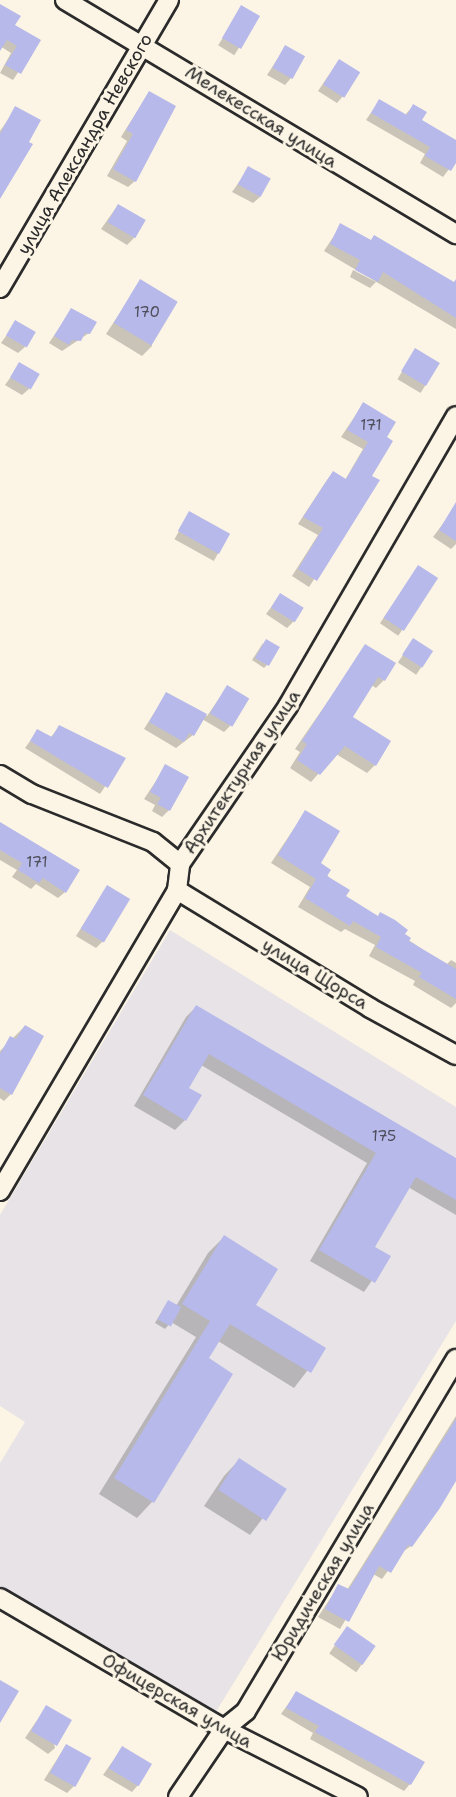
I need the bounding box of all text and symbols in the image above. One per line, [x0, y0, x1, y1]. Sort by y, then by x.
street label: улица Александра Невского [13, 30, 157, 258]
street label: Мелекесская улица [181, 61, 341, 173]
house number: 170 [134, 304, 160, 322]
house number: 171 [360, 417, 382, 435]
street label: Архитектурная улица [179, 686, 305, 858]
house number: 171 [26, 854, 48, 872]
street label: улица Щорса [258, 934, 372, 1014]
house number: 175 [372, 1128, 396, 1146]
street label: Юридическая улица [267, 1499, 379, 1665]
street label: Офицерская улица [98, 1649, 256, 1753]

